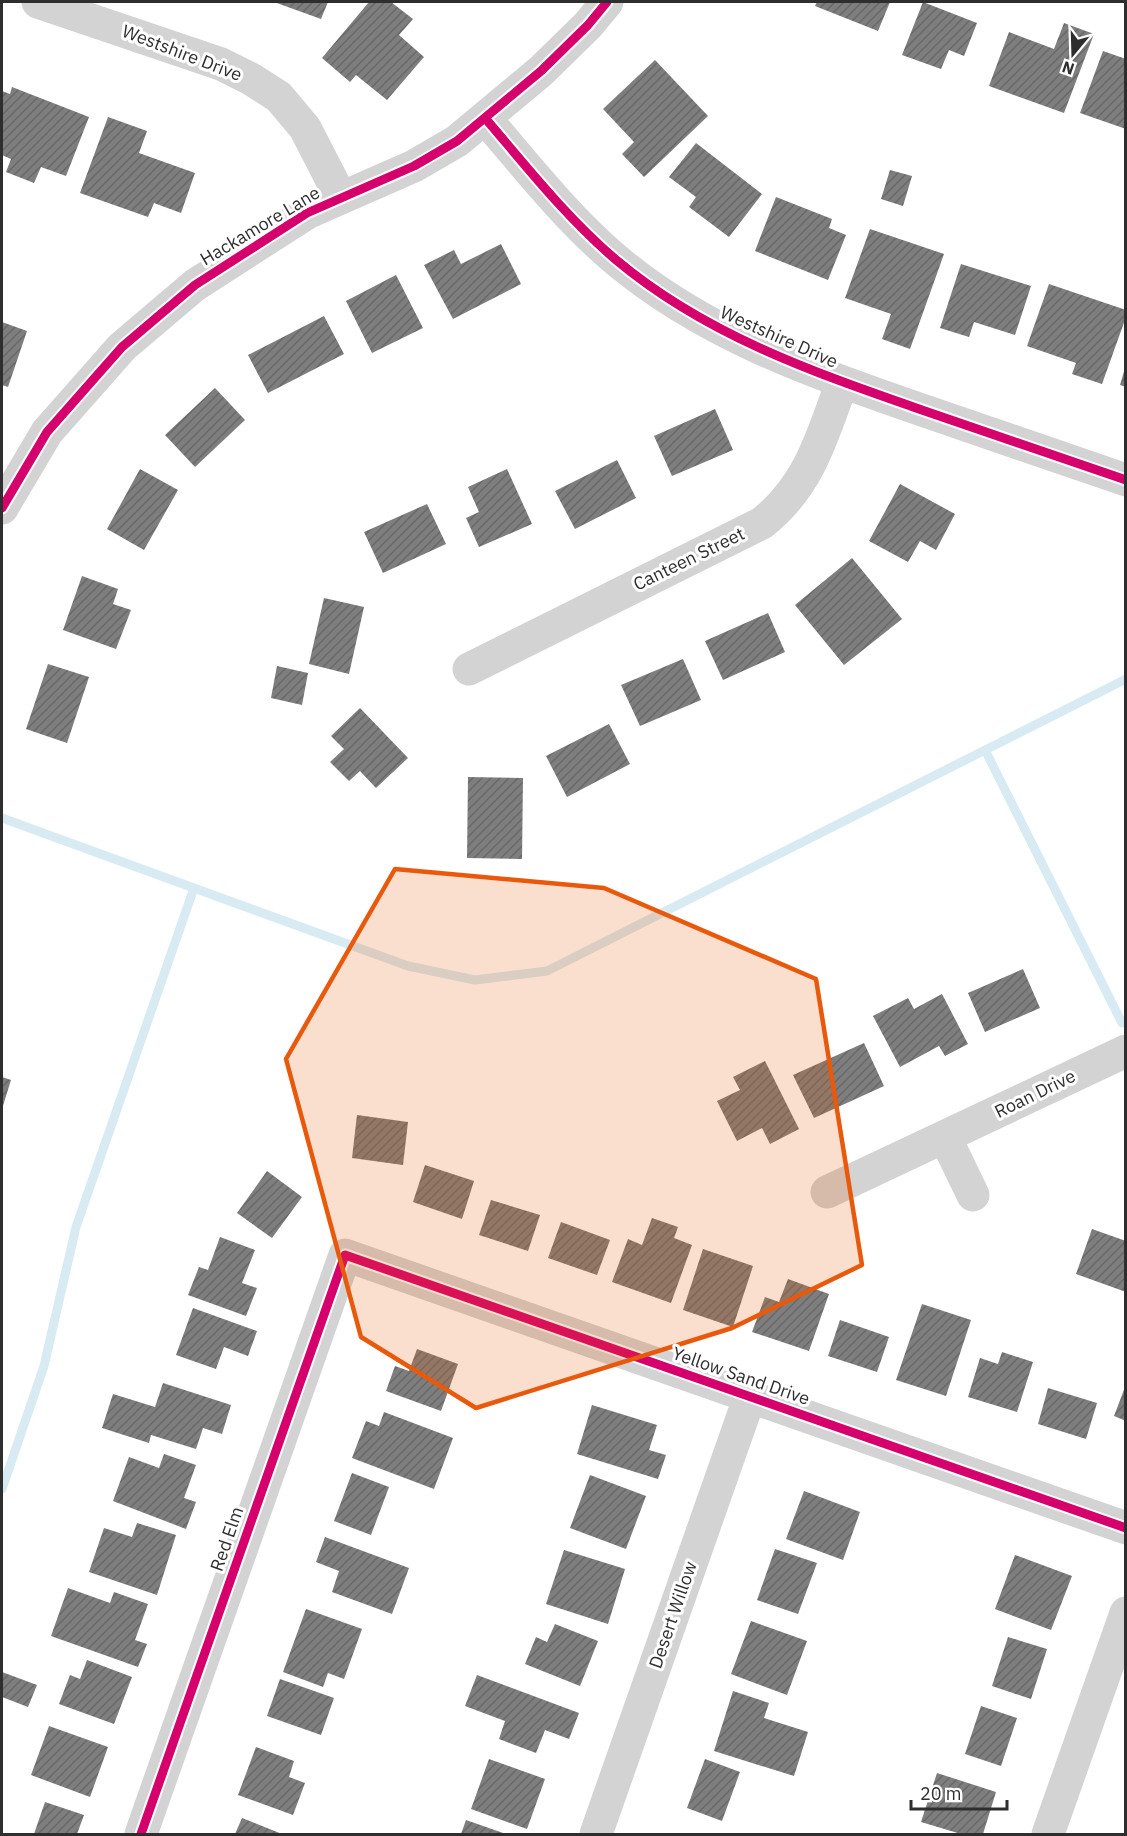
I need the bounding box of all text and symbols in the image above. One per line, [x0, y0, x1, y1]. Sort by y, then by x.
street label: Westshire Drive [119, 19, 245, 86]
north arrow [1043, 24, 1103, 84]
text: N [1059, 57, 1077, 80]
street label: Hackamore Lane [196, 181, 324, 270]
street label: Westshire Drive [717, 300, 842, 373]
street label: Canteen Street [629, 522, 748, 595]
street label: Roan Drive [991, 1064, 1079, 1123]
street label: Yellow Sand Drive [669, 1341, 813, 1410]
street label: Red Elm [205, 1503, 248, 1574]
street label: Desert Willow [643, 1558, 702, 1671]
scale bar [911, 1773, 1007, 1811]
text: 20 m [920, 1782, 962, 1805]

